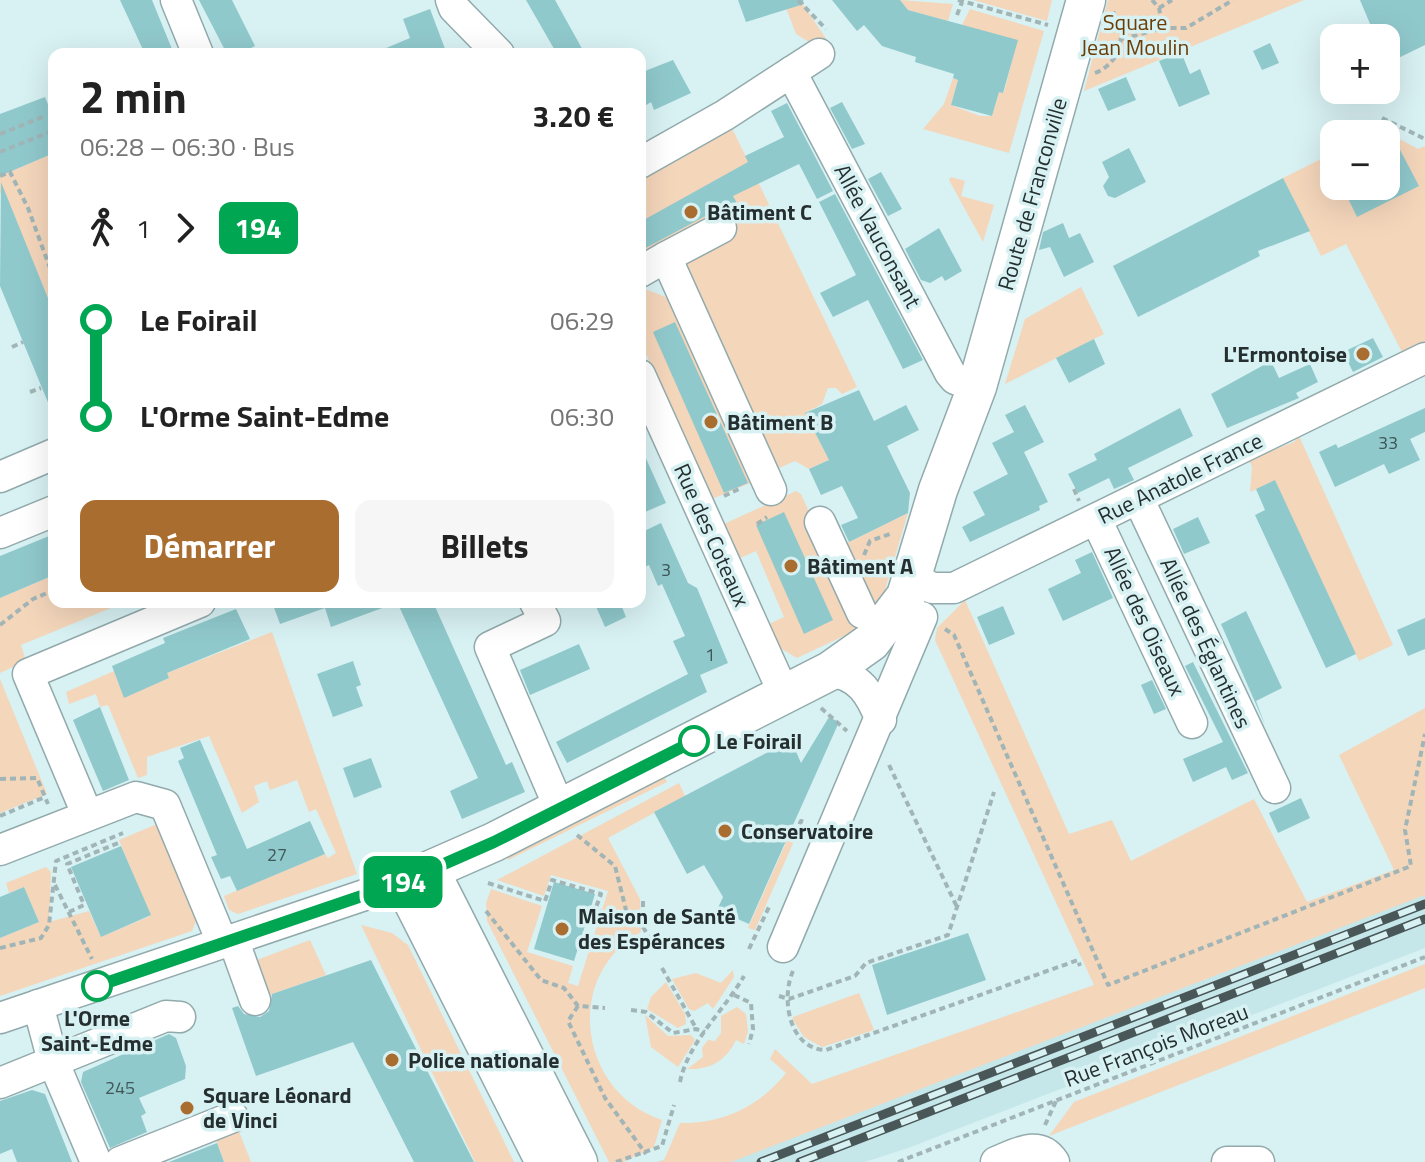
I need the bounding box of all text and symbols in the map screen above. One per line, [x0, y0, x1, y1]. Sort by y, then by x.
park label: Square Jean Moulin [1081, 5, 1189, 64]
map controls [1320, 24, 1400, 200]
button: + [1320, 24, 1400, 104]
text: 2 min [80, 63, 187, 130]
text: 3.20 € [533, 93, 614, 139]
street label: Route de Franconville [988, 94, 1076, 294]
button: − [1320, 120, 1400, 200]
text: 06:28 – 06:30 · Bus [80, 127, 295, 166]
street label: Allée Vauconsant [826, 158, 930, 314]
place label: Bâtiment C [707, 195, 812, 229]
marker: Bâtiment C [682, 203, 700, 221]
icon: walk [80, 206, 124, 250]
icon: forward [163, 206, 207, 250]
text: 194 [235, 206, 282, 249]
text: 1 [136, 209, 151, 248]
text: Le Foirail [140, 297, 258, 343]
text: 06:29 [550, 301, 614, 340]
place label: L'Ermontoise [1223, 337, 1347, 371]
marker: L'Ermontoise [1354, 345, 1372, 363]
text: L'Orme Saint-Edme [140, 393, 389, 439]
text: 06:30 [550, 397, 614, 436]
place label: Bâtiment B [727, 405, 833, 439]
marker: Bâtiment B [702, 413, 720, 431]
street label: Rue Anatole France [1092, 423, 1268, 533]
house number: 33 [1378, 429, 1398, 456]
street label: Rue des Coteaux [665, 458, 759, 612]
button: Démarrer [80, 500, 339, 592]
button: Billets [355, 500, 614, 592]
street label: Allée des Oiseaux [1095, 541, 1195, 701]
place label: Bâtiment A [807, 549, 913, 583]
street label: Allée des Églantines [1152, 552, 1260, 734]
house number: 3 [661, 556, 671, 583]
marker: Bâtiment A [782, 557, 800, 575]
house number: 1 [705, 641, 715, 668]
place label: Le Foirail [716, 724, 802, 758]
marker: Le Foirail [679, 726, 709, 756]
place label: Conservatoire [741, 814, 873, 848]
marker: Conservatoire [716, 822, 734, 840]
house number: 27 [267, 841, 287, 868]
line badge: 194 [357, 856, 449, 908]
text: 194 [379, 860, 427, 903]
place label: Maison de Santé des Espérances [578, 899, 736, 958]
marker: Maison de Santé des Espérances [553, 920, 571, 938]
marker: L'Orme Saint-Edme [82, 971, 112, 1001]
street label: Rue François Moreau [1059, 994, 1253, 1096]
place label: L'Orme Saint-Edme [41, 1001, 153, 1060]
place label: Police nationale [408, 1043, 559, 1077]
marker: Police nationale [383, 1051, 401, 1069]
house number: 245 [105, 1074, 135, 1101]
place label: Square Léonard de Vinci [203, 1078, 352, 1137]
marker: Square Léonard de Vinci [178, 1099, 196, 1117]

